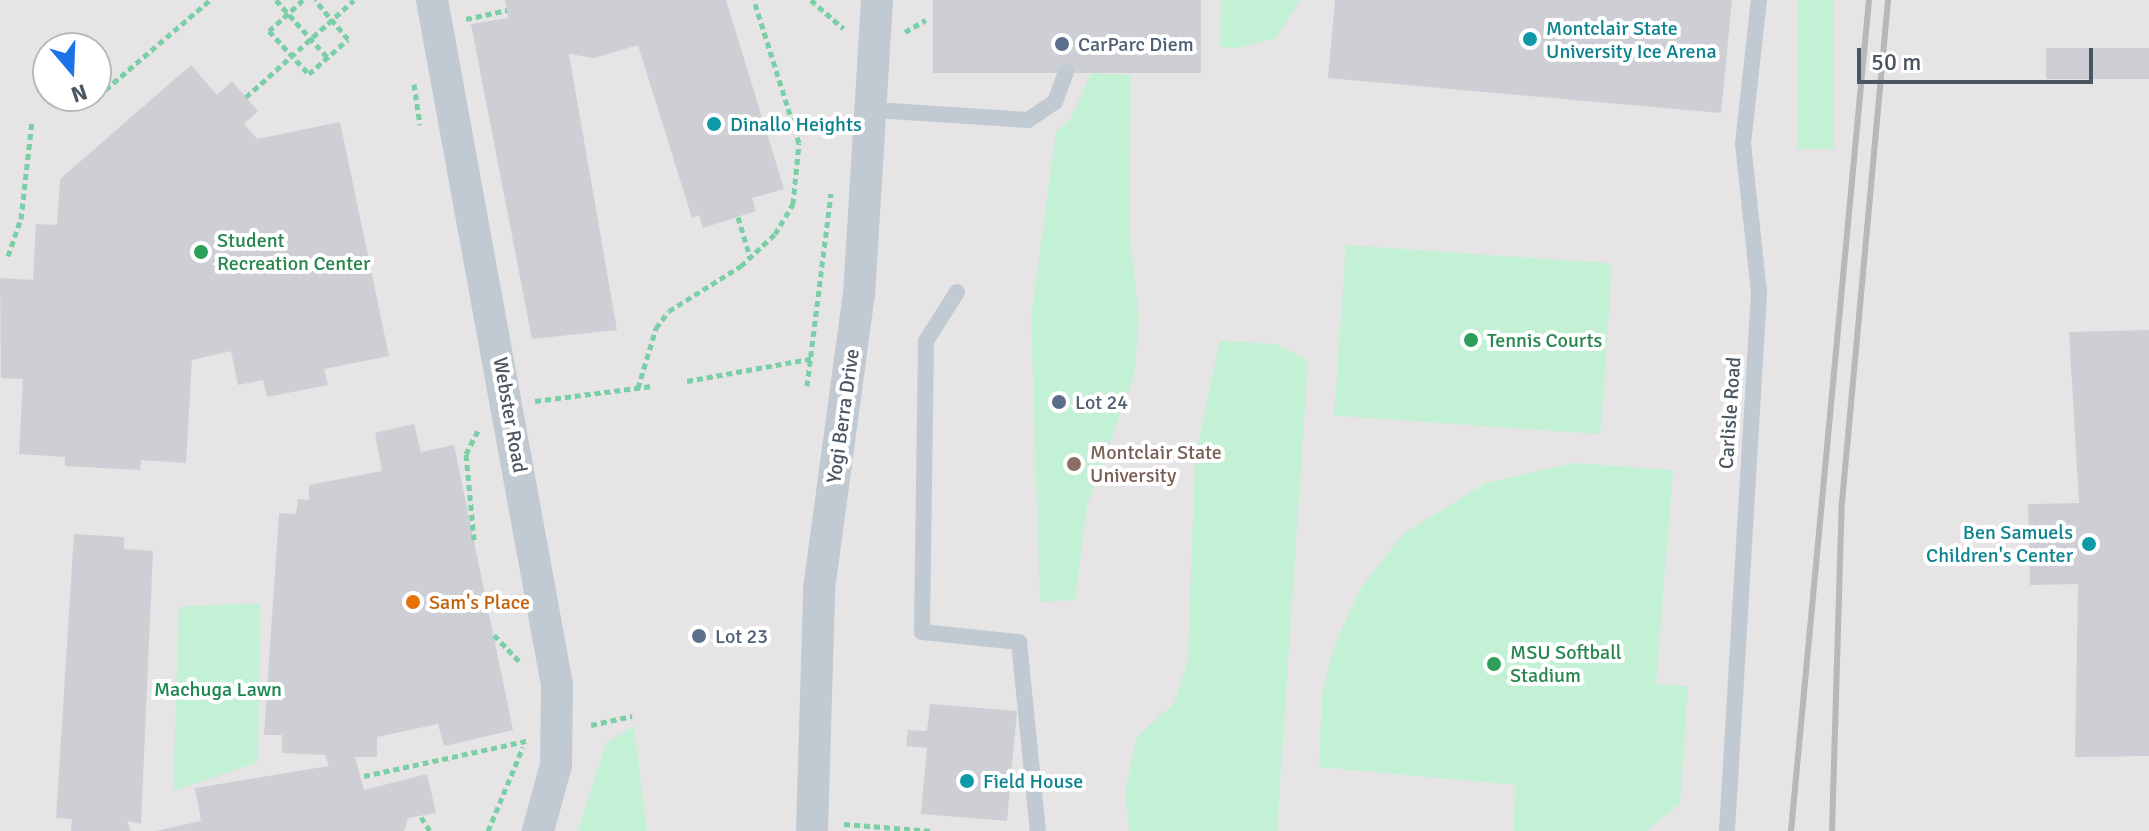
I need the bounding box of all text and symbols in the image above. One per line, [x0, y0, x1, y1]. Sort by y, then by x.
place label: Montclair State University Ice Arena [1546, 16, 1717, 63]
marker: Montclair State University Ice Arena [1521, 30, 1539, 48]
north arrow [32, 32, 112, 112]
place label: CarParc Diem [1078, 32, 1194, 56]
scale bar [1861, 32, 2097, 82]
marker: CarParc Diem [1053, 35, 1071, 53]
text: 50 m [1871, 47, 1921, 77]
text: N [68, 78, 91, 109]
place label: Dinallo Heights [730, 112, 862, 136]
marker: Dinallo Heights [705, 115, 723, 133]
place label: Student Recreation Center [217, 228, 370, 275]
marker: Student Recreation Center [192, 243, 210, 261]
place label: Tennis Courts [1487, 328, 1602, 352]
marker: Tennis Courts [1462, 331, 1480, 349]
street label: Yogi Berra Drive [822, 347, 864, 485]
street label: Webster Road [488, 355, 532, 475]
street label: Carlisle Road [1714, 356, 1746, 470]
place label: Lot 24 [1075, 390, 1128, 414]
marker: Lot 24 [1050, 393, 1068, 411]
place label: Montclair State University [1090, 440, 1222, 487]
marker: Montclair State University [1065, 455, 1083, 473]
place label: Ben Samuels Children's Center [1926, 520, 2073, 567]
marker: Ben Samuels Children's Center [2080, 535, 2098, 553]
place label: Sam's Place [429, 590, 530, 614]
marker: Sam's Place [404, 593, 422, 611]
place label: Lot 23 [715, 624, 768, 648]
marker: Lot 23 [690, 627, 708, 645]
place label: MSU Softball Stadium [1510, 640, 1622, 687]
marker: MSU Softball Stadium [1485, 655, 1503, 673]
park label: Machuga Lawn [154, 677, 282, 701]
place label: Field House [983, 769, 1083, 793]
marker: Field House [958, 772, 976, 790]

